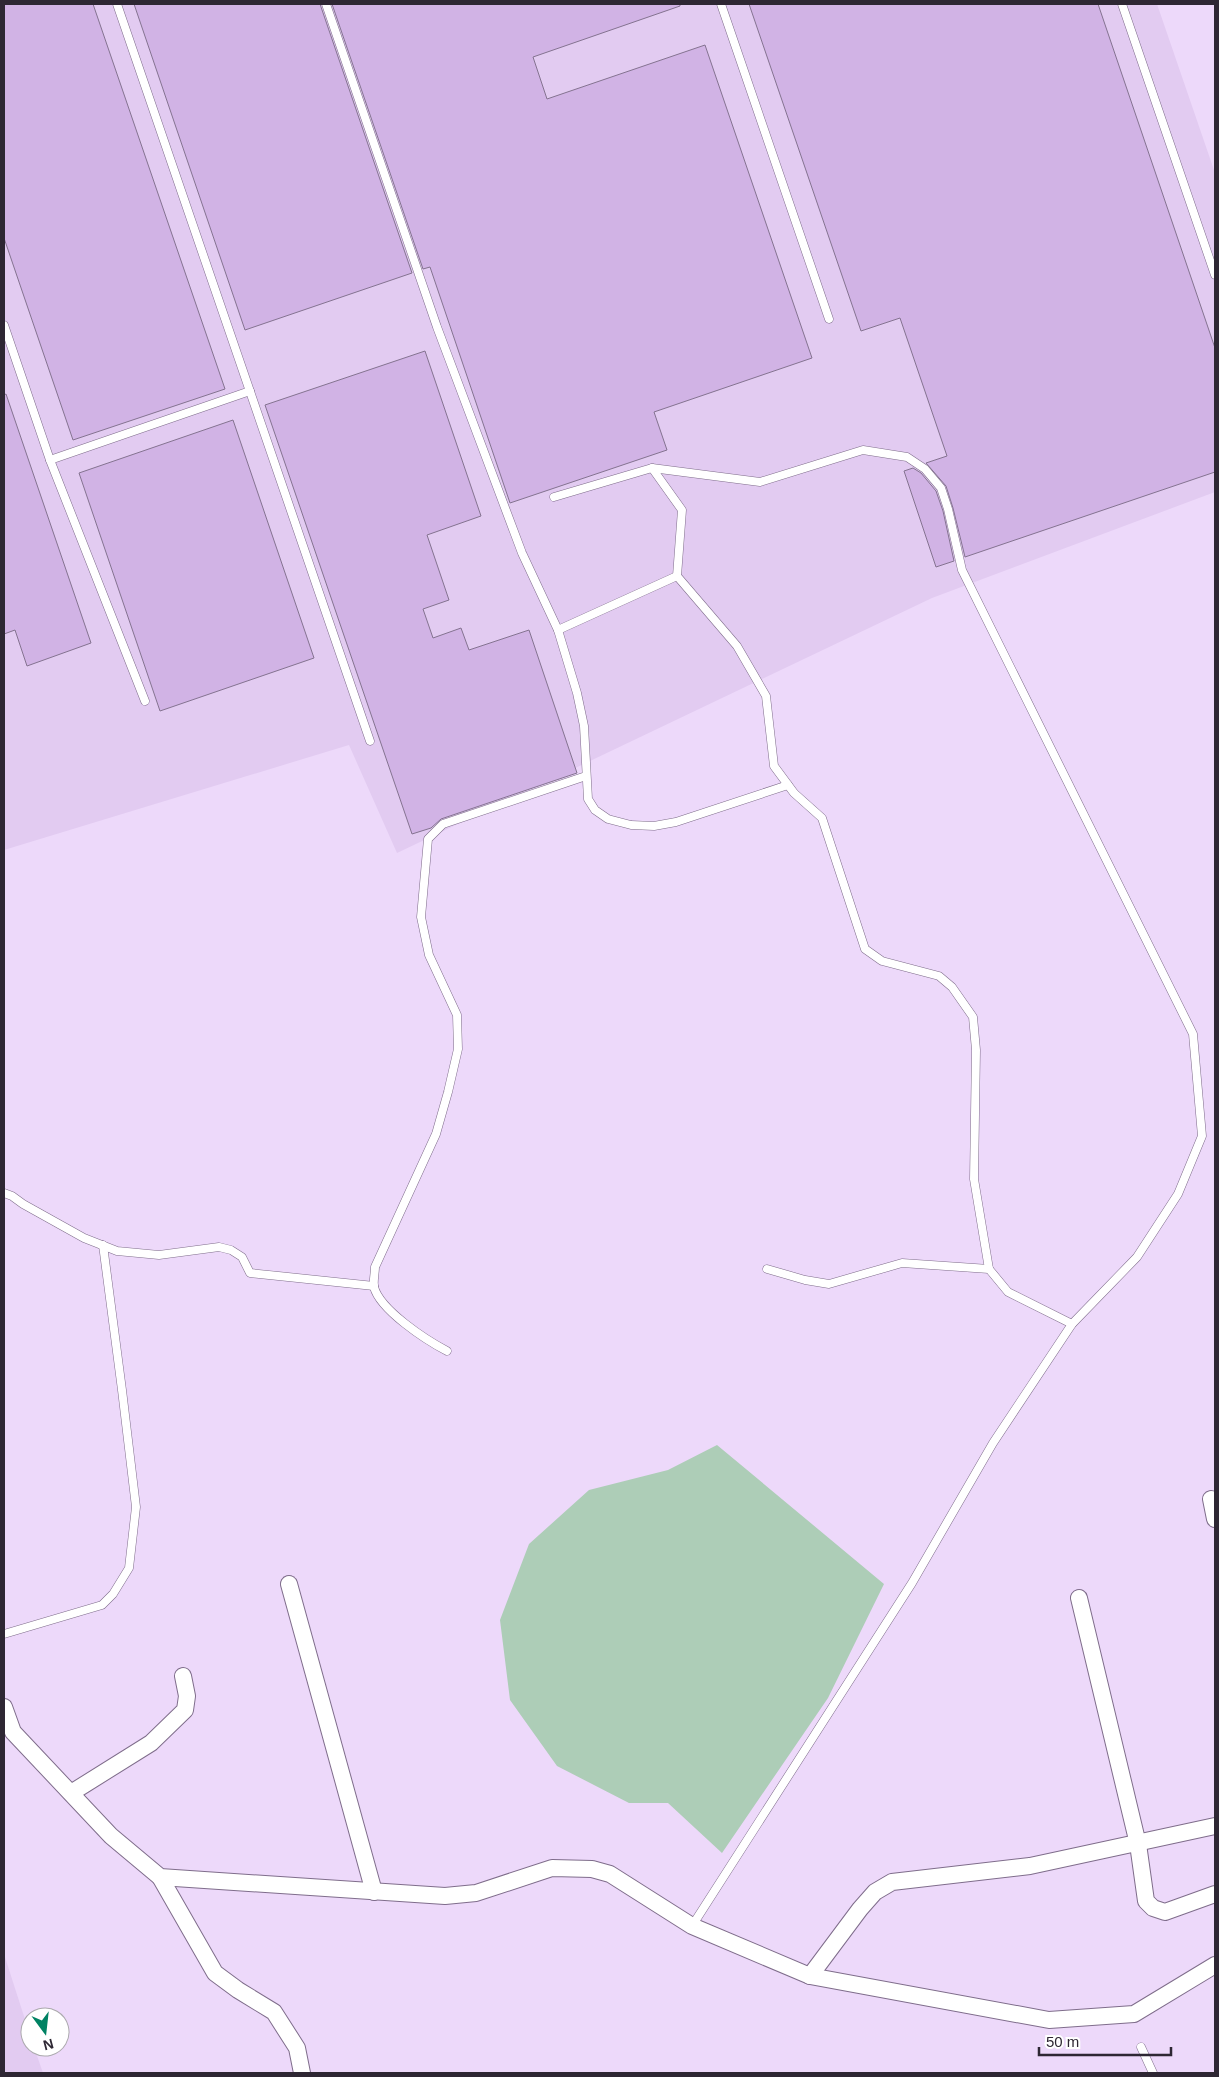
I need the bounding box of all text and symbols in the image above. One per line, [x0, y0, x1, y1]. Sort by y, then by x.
north arrow [20, 2007, 70, 2057]
scale bar [1039, 2024, 1172, 2056]
text: 50 m [1046, 2033, 1079, 2050]
text: N [41, 2036, 55, 2054]

